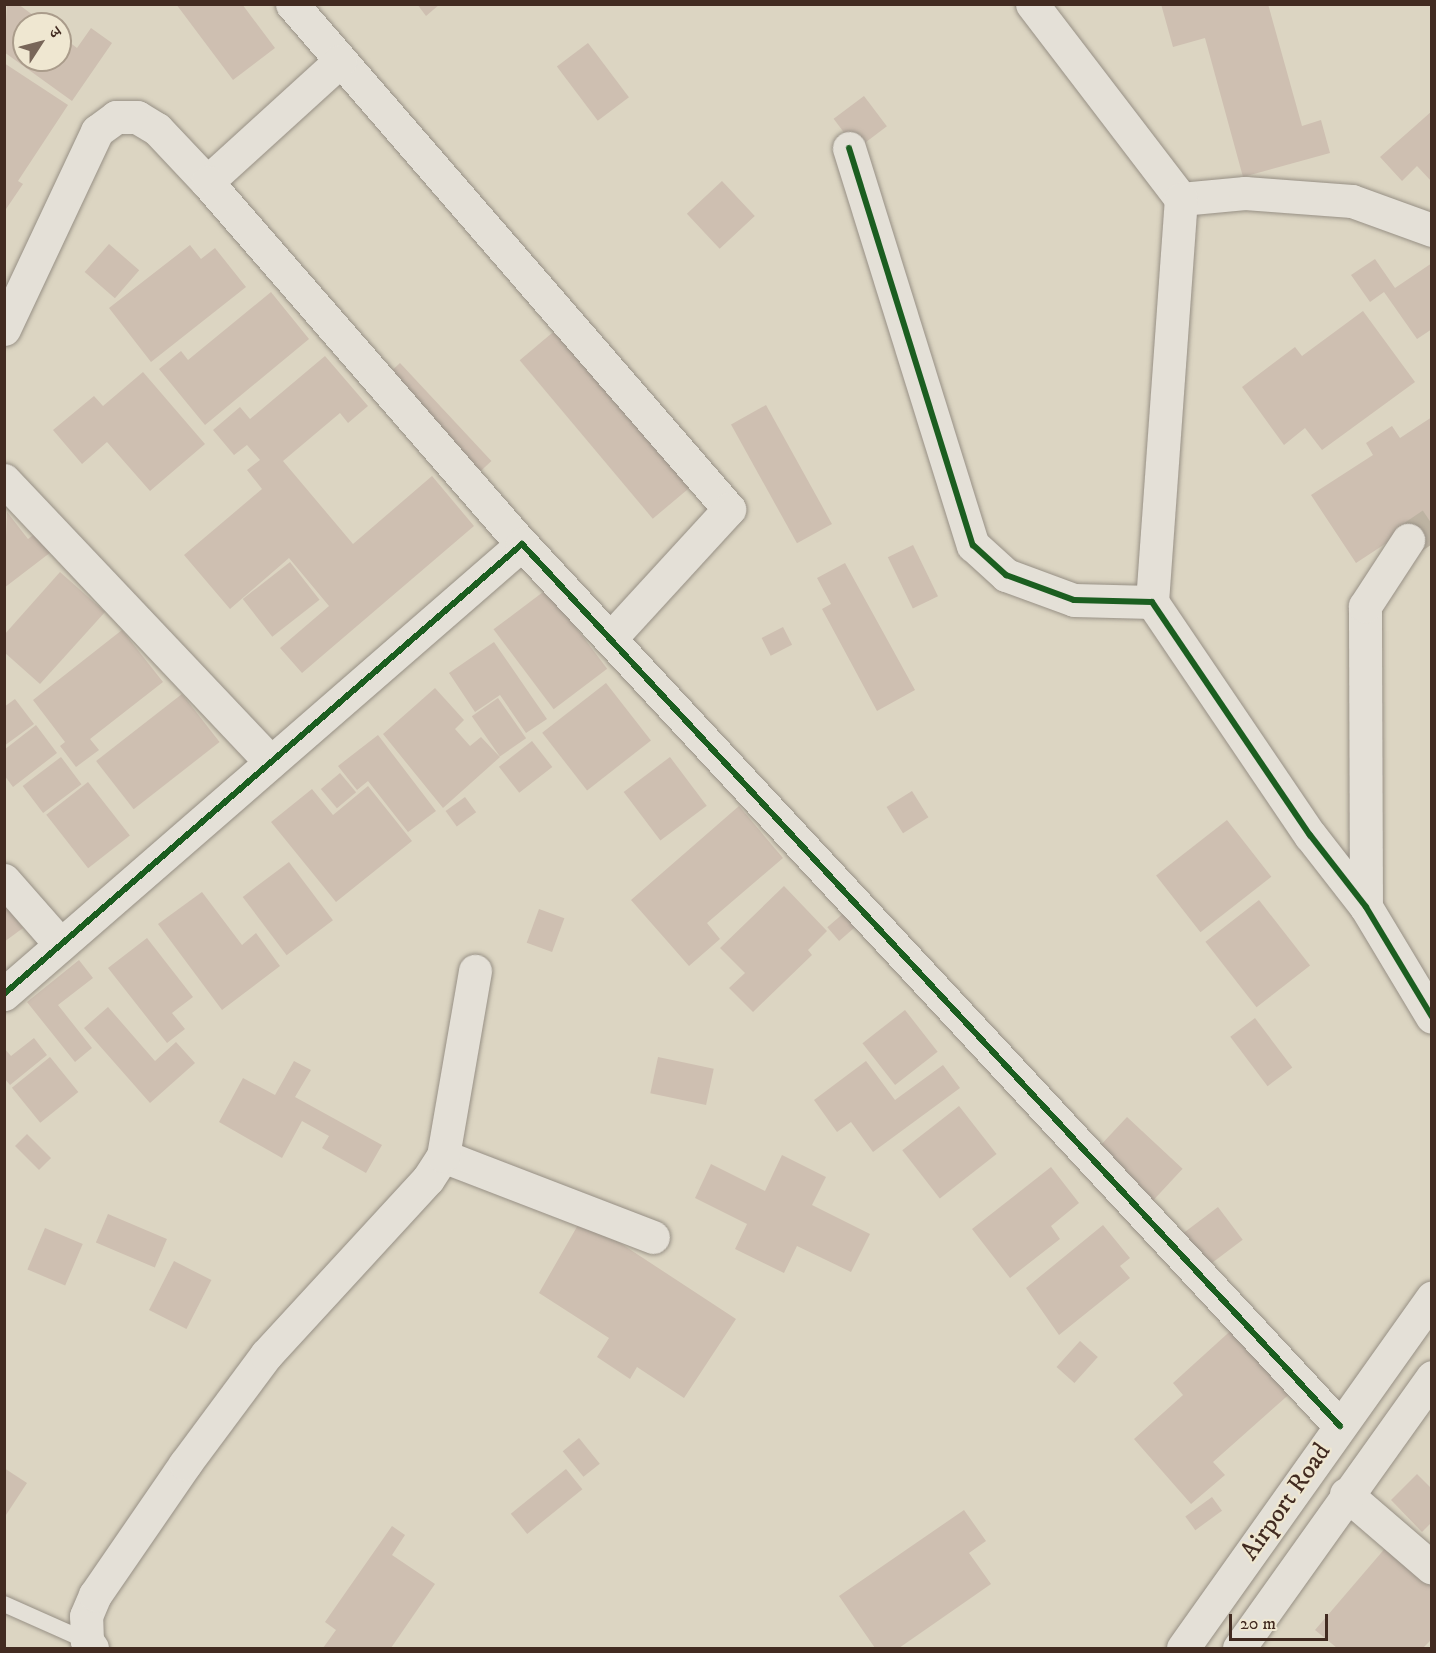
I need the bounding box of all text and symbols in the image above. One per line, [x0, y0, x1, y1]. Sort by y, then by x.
north arrow [12, 12, 72, 72]
text: उ [44, 23, 65, 42]
street label: Airport Road [1234, 1437, 1338, 1567]
scale bar [1232, 1602, 1331, 1640]
text: 20 m [1240, 1613, 1276, 1635]

